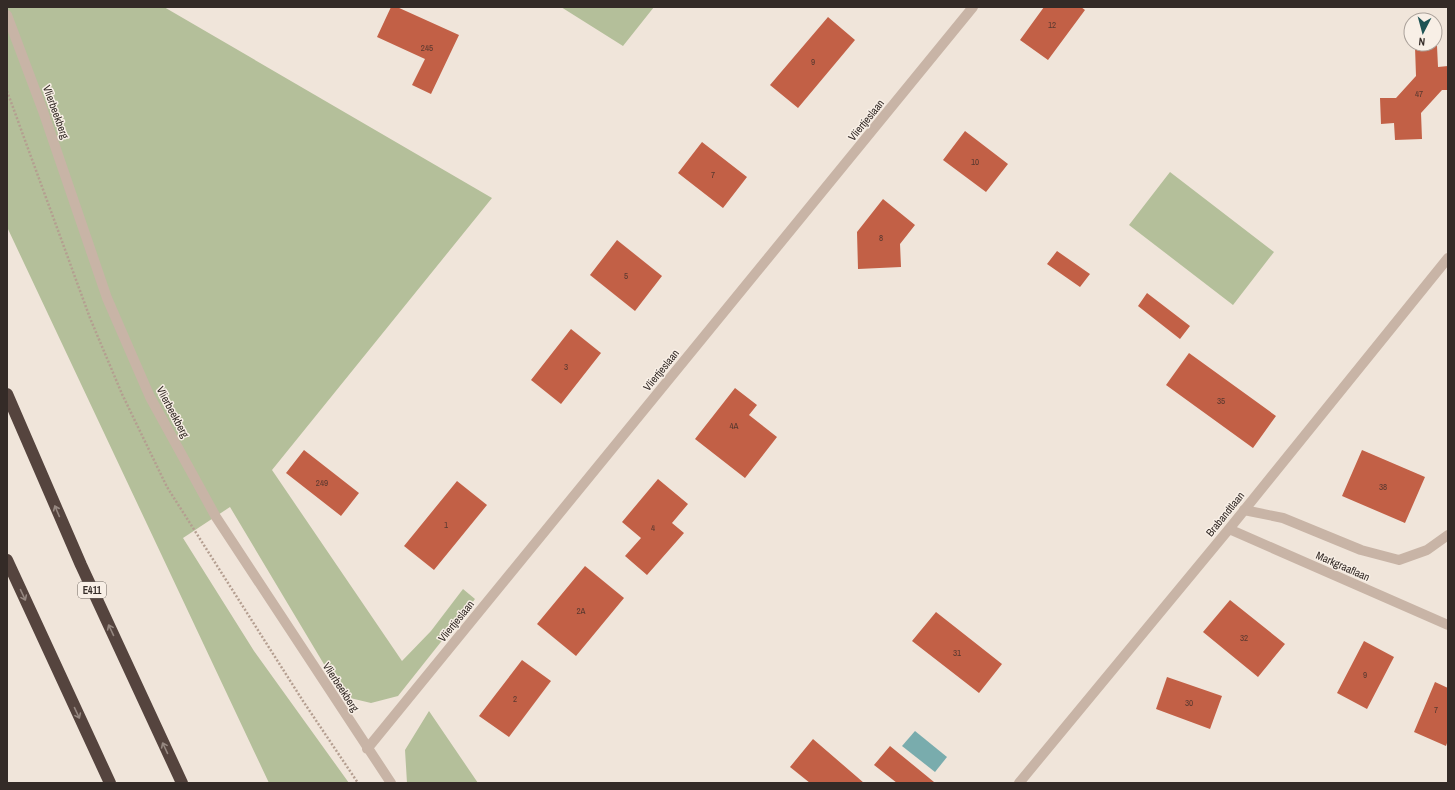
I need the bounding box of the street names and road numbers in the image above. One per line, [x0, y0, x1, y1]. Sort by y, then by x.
street label: Vlierbeekberg [40, 83, 72, 141]
street label: Vliertjeslaan [845, 96, 887, 144]
street label: Vliertjeslaan [640, 346, 682, 394]
street label: Vlierbeekberg [154, 384, 192, 440]
street label: Brabandtlaan [1203, 489, 1247, 539]
street label: Markgraaflaan [1314, 548, 1372, 584]
road number: E411 [78, 582, 106, 598]
street label: Vliertjeslaan [435, 597, 477, 645]
street label: Vlierbeekberg [320, 660, 362, 714]

